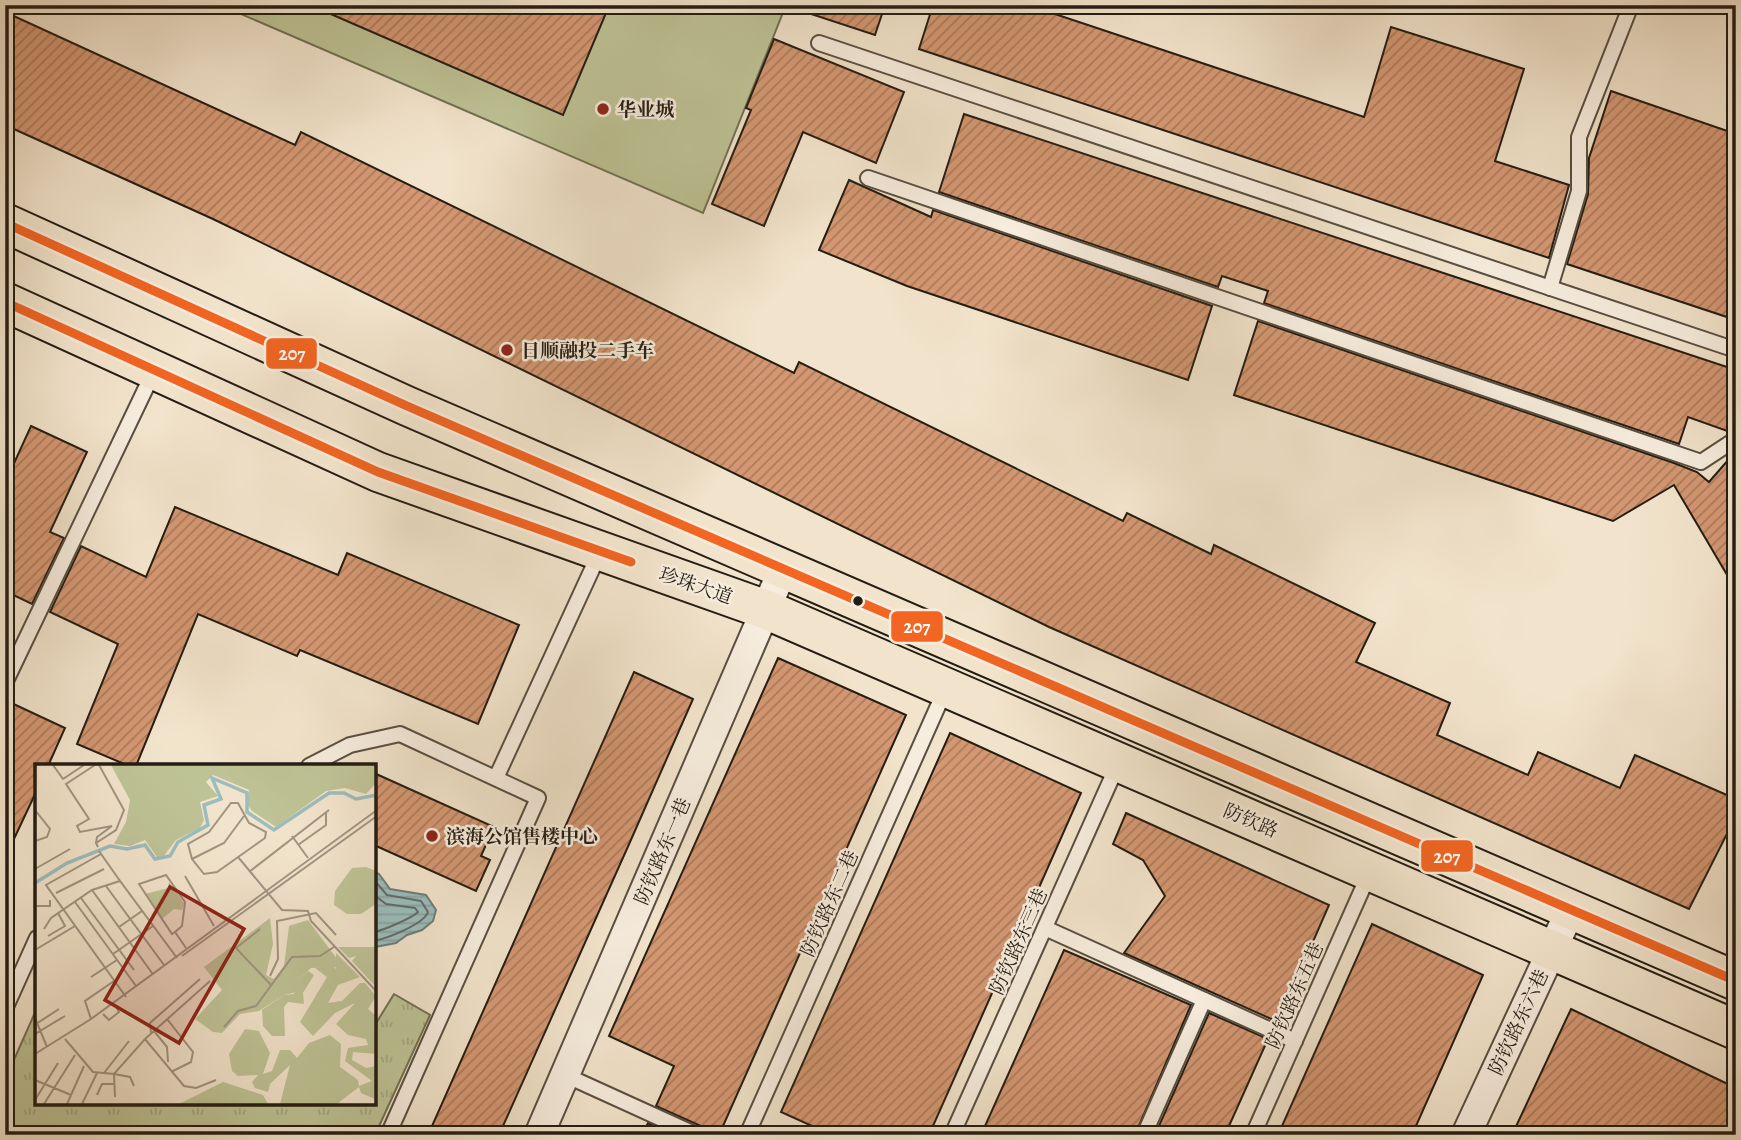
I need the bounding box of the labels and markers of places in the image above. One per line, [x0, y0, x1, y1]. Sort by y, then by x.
place label: 华业城 [617, 97, 674, 123]
marker: 华业城 [595, 101, 611, 117]
place label: 日顺融投二手车 [521, 338, 654, 364]
marker: 日顺融投二手车 [499, 342, 515, 358]
unlabelled marker [851, 594, 865, 608]
place label: 滨海公馆售楼中心 [446, 824, 598, 850]
marker: 滨海公馆售楼中心 [424, 828, 440, 844]

